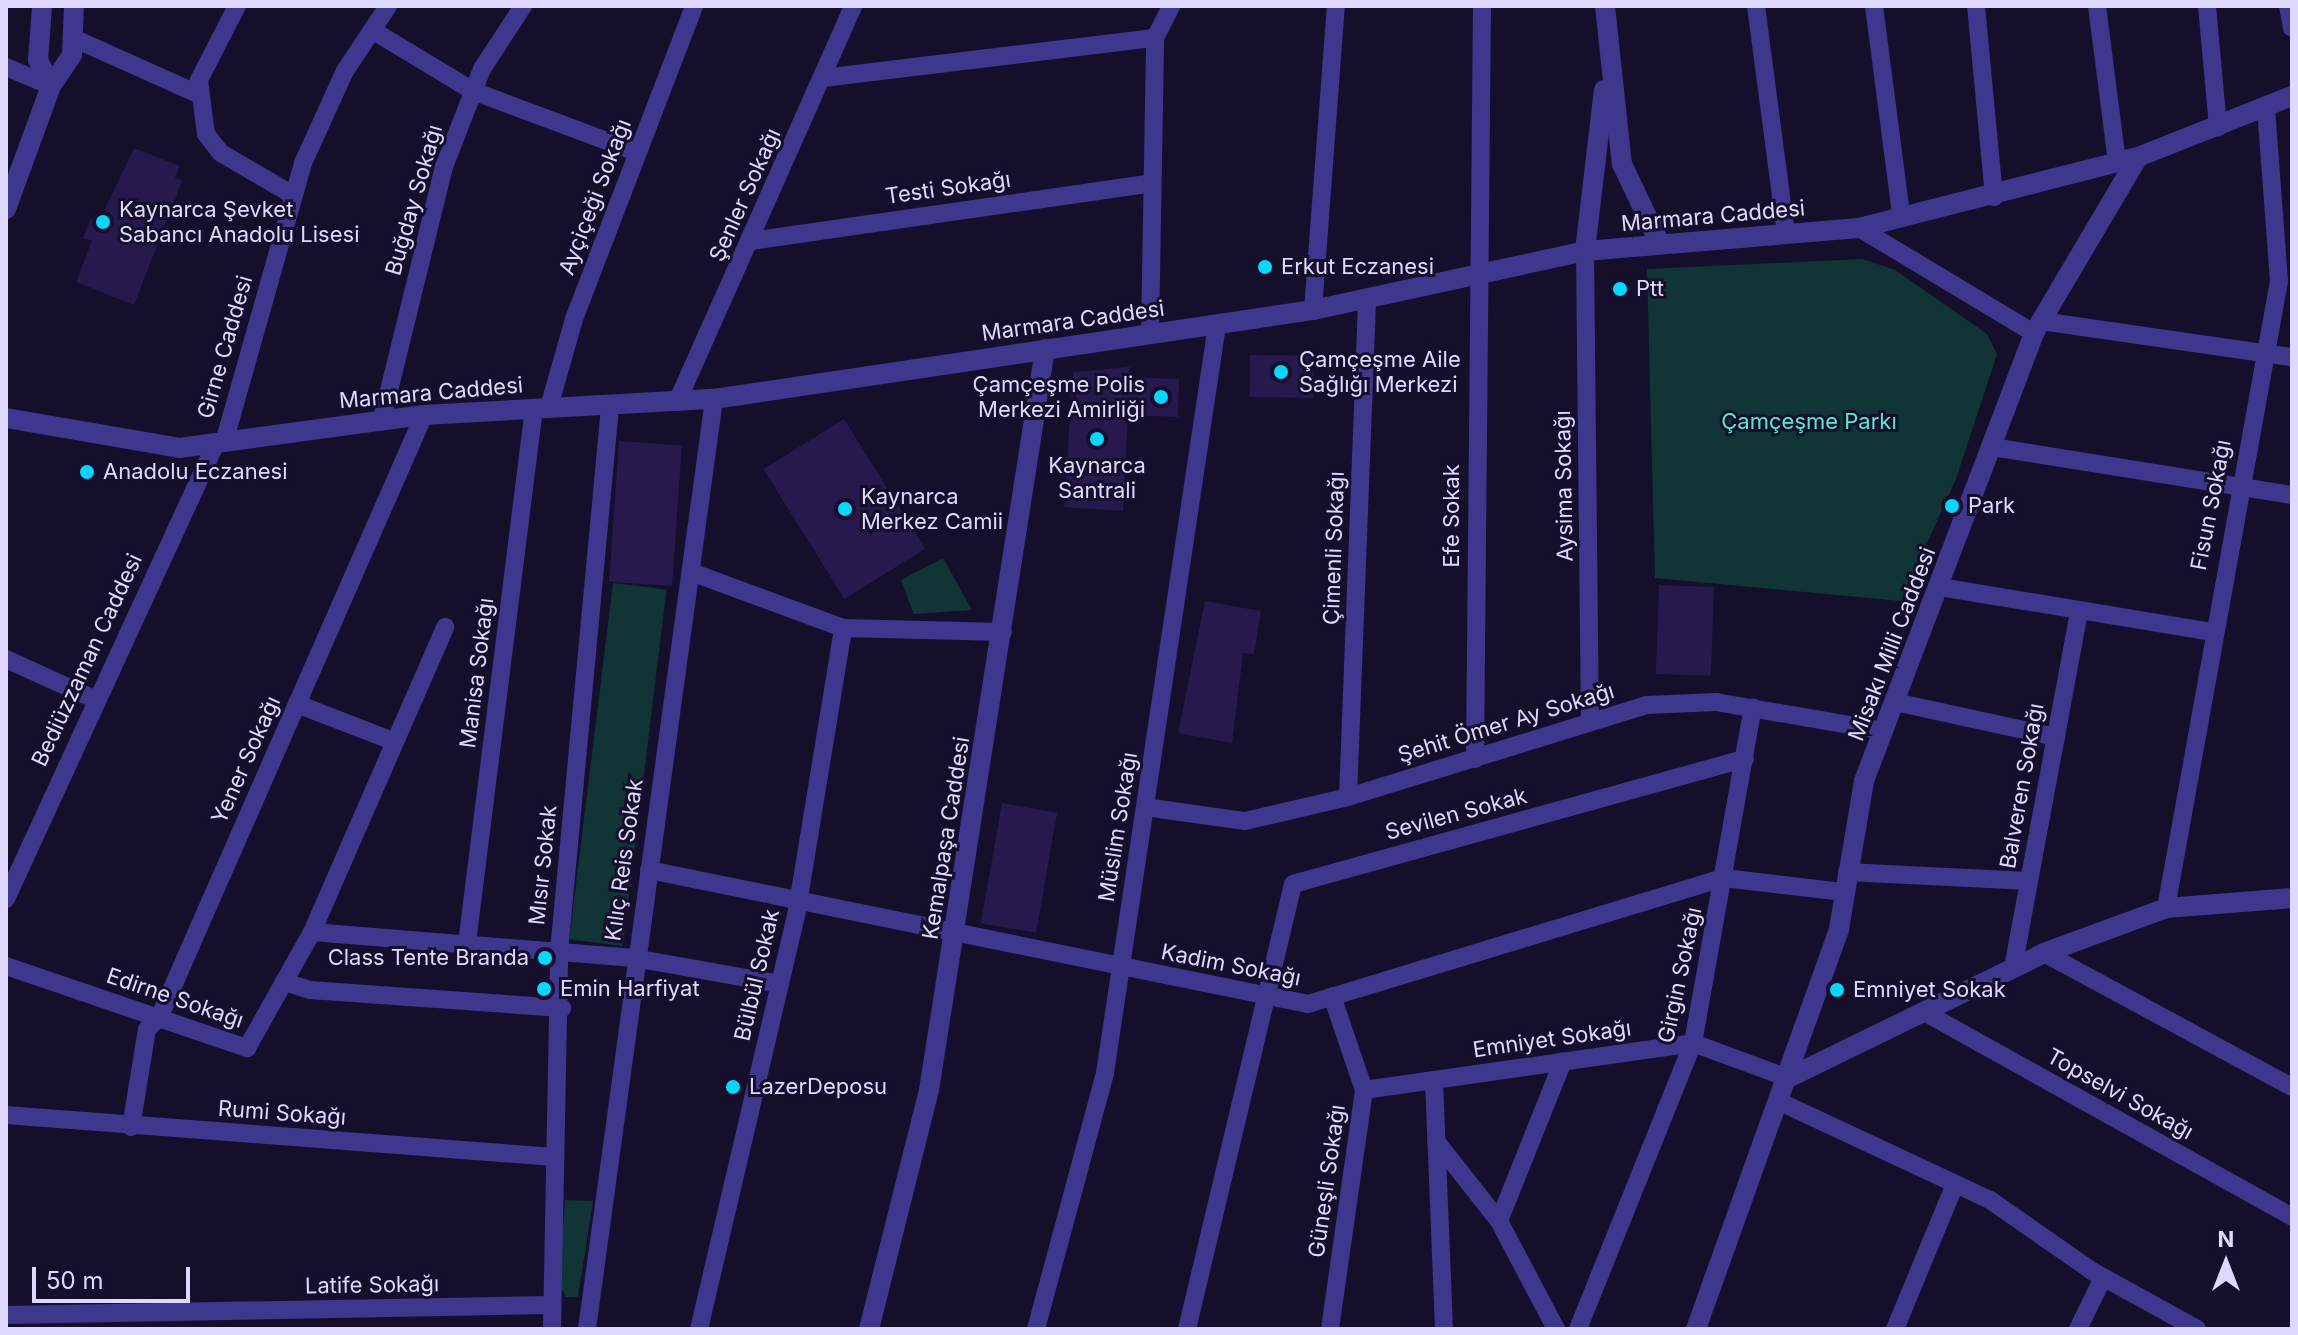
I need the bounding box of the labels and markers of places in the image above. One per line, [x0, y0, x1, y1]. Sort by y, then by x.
place label: Kaynarca Şevket Sabancı Anadolu Lisesi [119, 196, 359, 248]
marker: Kaynarca Şevket Sabancı Anadolu Lisesi [94, 213, 112, 231]
place label: Erkut Eczanesi [1281, 254, 1434, 280]
marker: Erkut Eczanesi [1256, 258, 1274, 276]
place label: Ptt [1636, 276, 1664, 302]
marker: Ptt [1611, 280, 1629, 298]
place label: Çamçeşme Aile Sağlığı Merkezi [1299, 346, 1461, 398]
marker: Çamçeşme Aile Sağlığı Merkezi [1270, 361, 1292, 383]
place label: Çamçeşme Polis Merkezi Amirliği [973, 371, 1145, 422]
marker: Çamçeşme Polis Merkezi Amirliği [1152, 388, 1170, 406]
marker: Kaynarca Santrali [1088, 430, 1106, 448]
place label: Kaynarca Santrali [1048, 452, 1146, 504]
place label: Anadolu Eczanesi [103, 459, 287, 485]
marker: Anadolu Eczanesi [78, 463, 96, 481]
place label: Kaynarca Merkez Camii [861, 483, 1003, 534]
place label: Park [1968, 493, 2015, 519]
marker: Park [1943, 497, 1961, 515]
marker: Kaynarca Merkez Camii [836, 500, 854, 518]
place label: Class Tente Branda [328, 945, 529, 971]
marker: Class Tente Branda [536, 949, 554, 967]
place label: Emin Harfiyat [560, 976, 700, 1002]
place label: Emniyet Sokak [1853, 977, 2006, 1003]
marker: Emin Harfiyat [535, 980, 553, 998]
marker: Emniyet Sokak [1828, 981, 1846, 999]
place label: LazerDeposu [749, 1074, 887, 1100]
marker: LazerDeposu [724, 1078, 742, 1096]

